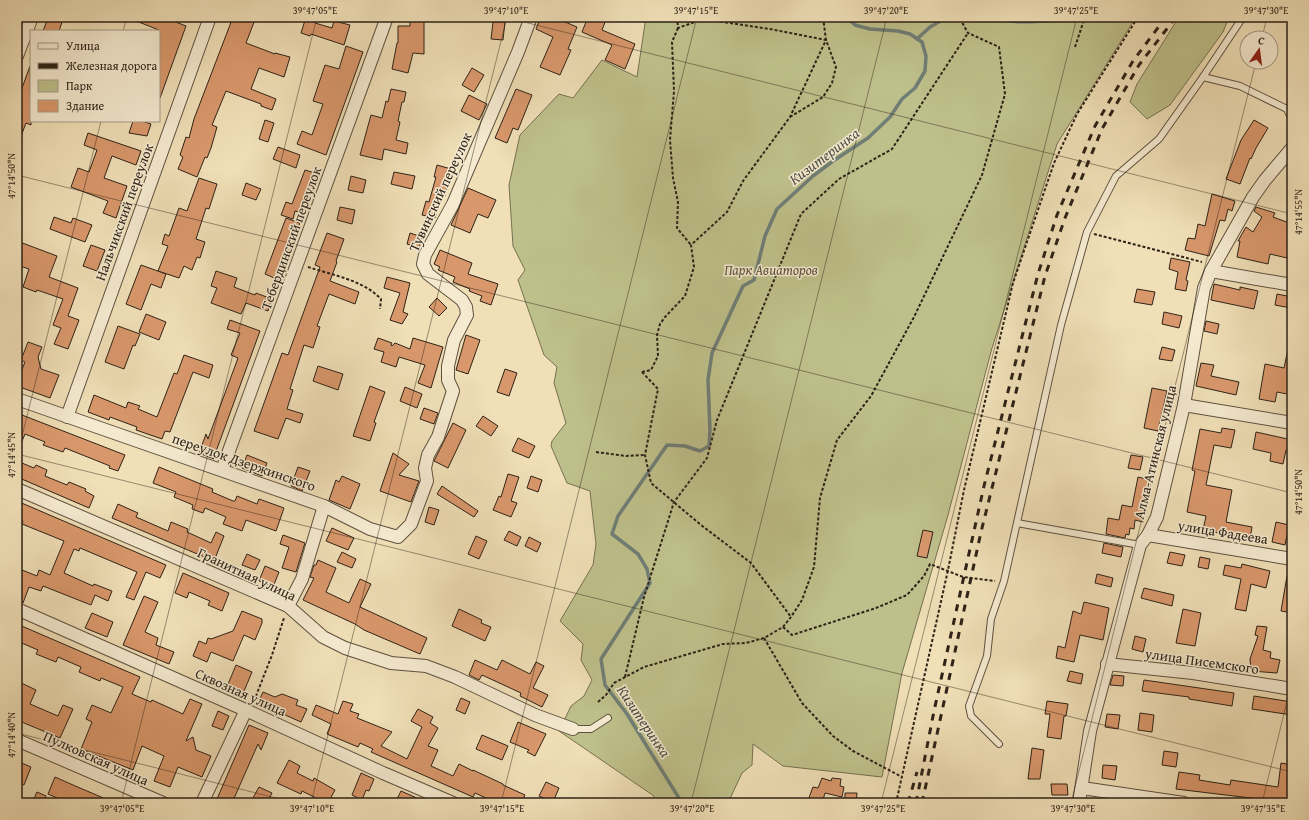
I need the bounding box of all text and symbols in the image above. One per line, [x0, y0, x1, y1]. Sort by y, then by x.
text: 39°47'05"E [293, 3, 337, 18]
text: 39°47'10"E [484, 3, 528, 18]
text: 39°47'15"E [674, 3, 718, 18]
text: 39°47'20"E [864, 3, 908, 18]
text: 39°47'25"E [1054, 3, 1098, 18]
text: 39°47'30"E [1244, 3, 1288, 18]
legend [30, 30, 160, 122]
north arrow [1239, 30, 1279, 70]
text: С [1256, 32, 1266, 49]
text: Улица [66, 37, 100, 54]
text: Железная дорога [65, 57, 157, 74]
text: Парк [66, 77, 93, 94]
text: Здание [66, 97, 105, 114]
water label: Кизитеринка [785, 123, 864, 189]
street label: Тувинский переулок [404, 129, 477, 255]
street label: Нальчикский переулок [90, 140, 158, 283]
text: 47°14'50"N [4, 153, 19, 199]
street label: Тебердинский переулок [256, 163, 326, 312]
text: 47°14'55"N [1291, 189, 1306, 235]
park label: Парк Авиаторов [724, 260, 818, 280]
street label: Алма-Атинская улица [1129, 383, 1181, 521]
street label: переулок Дзержинского [170, 428, 318, 496]
text: 47°14'45"N [4, 432, 19, 478]
text: 47°14'50"N [1291, 469, 1306, 515]
street label: улица Фадеева [1176, 515, 1270, 549]
street label: Гранитная улица [194, 542, 300, 606]
street label: улица Писемского [1143, 643, 1260, 679]
street label: Сквозная улица [192, 663, 290, 721]
water label: Кизитеринка [612, 681, 676, 761]
text: 47°14'40"N [4, 712, 19, 758]
street label: Пулковская улица [40, 726, 152, 790]
text: 39°47'05"E [100, 801, 144, 816]
text: 39°47'10"E [290, 801, 334, 816]
text: 39°47'15"E [480, 801, 524, 816]
text: 39°47'20"E [670, 801, 714, 816]
text: 39°47'25"E [861, 801, 905, 816]
text: 39°47'30"E [1051, 801, 1095, 816]
text: 39°47'35"E [1241, 801, 1285, 816]

